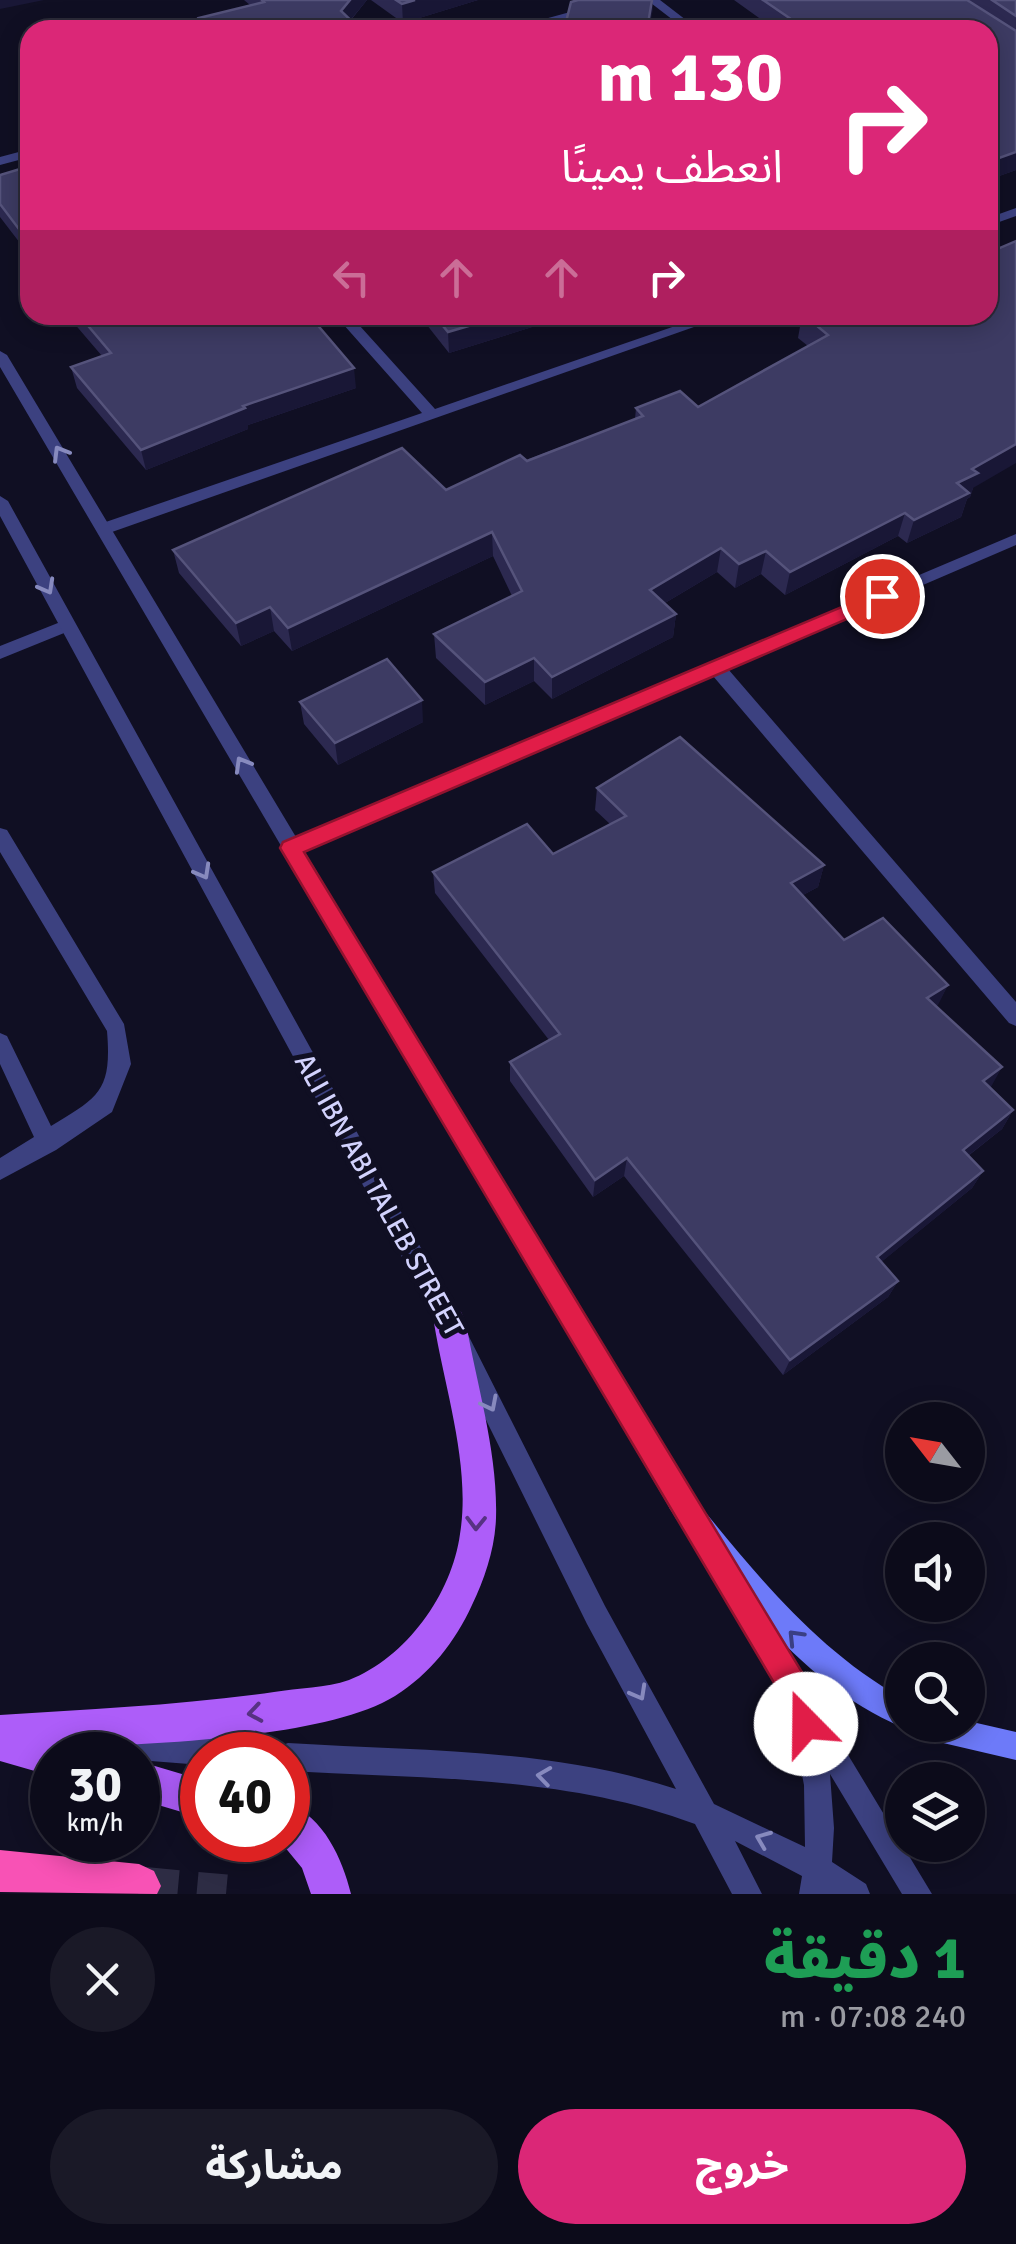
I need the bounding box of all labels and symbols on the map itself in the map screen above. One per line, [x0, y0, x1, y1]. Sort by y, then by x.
one-way arrow [54, 446, 73, 464]
pin [840, 554, 925, 639]
one-way arrow [34, 576, 54, 594]
one-way arrow [235, 757, 254, 775]
one-way arrow [191, 861, 211, 879]
street label: ALI IBN ABI TALEB STREET [287, 1048, 471, 1342]
one-way arrow [478, 1394, 498, 1412]
north arrow [885, 1402, 985, 1502]
one-way arrow [465, 1516, 487, 1531]
one-way arrow [789, 1630, 807, 1648]
position arrow [754, 1672, 858, 1776]
one-way arrow [626, 1683, 646, 1701]
one-way arrow [247, 1702, 263, 1723]
speed limit sign: 40 [180, 1732, 310, 1862]
one-way arrow [535, 1766, 552, 1787]
one-way arrow [756, 1831, 774, 1851]

